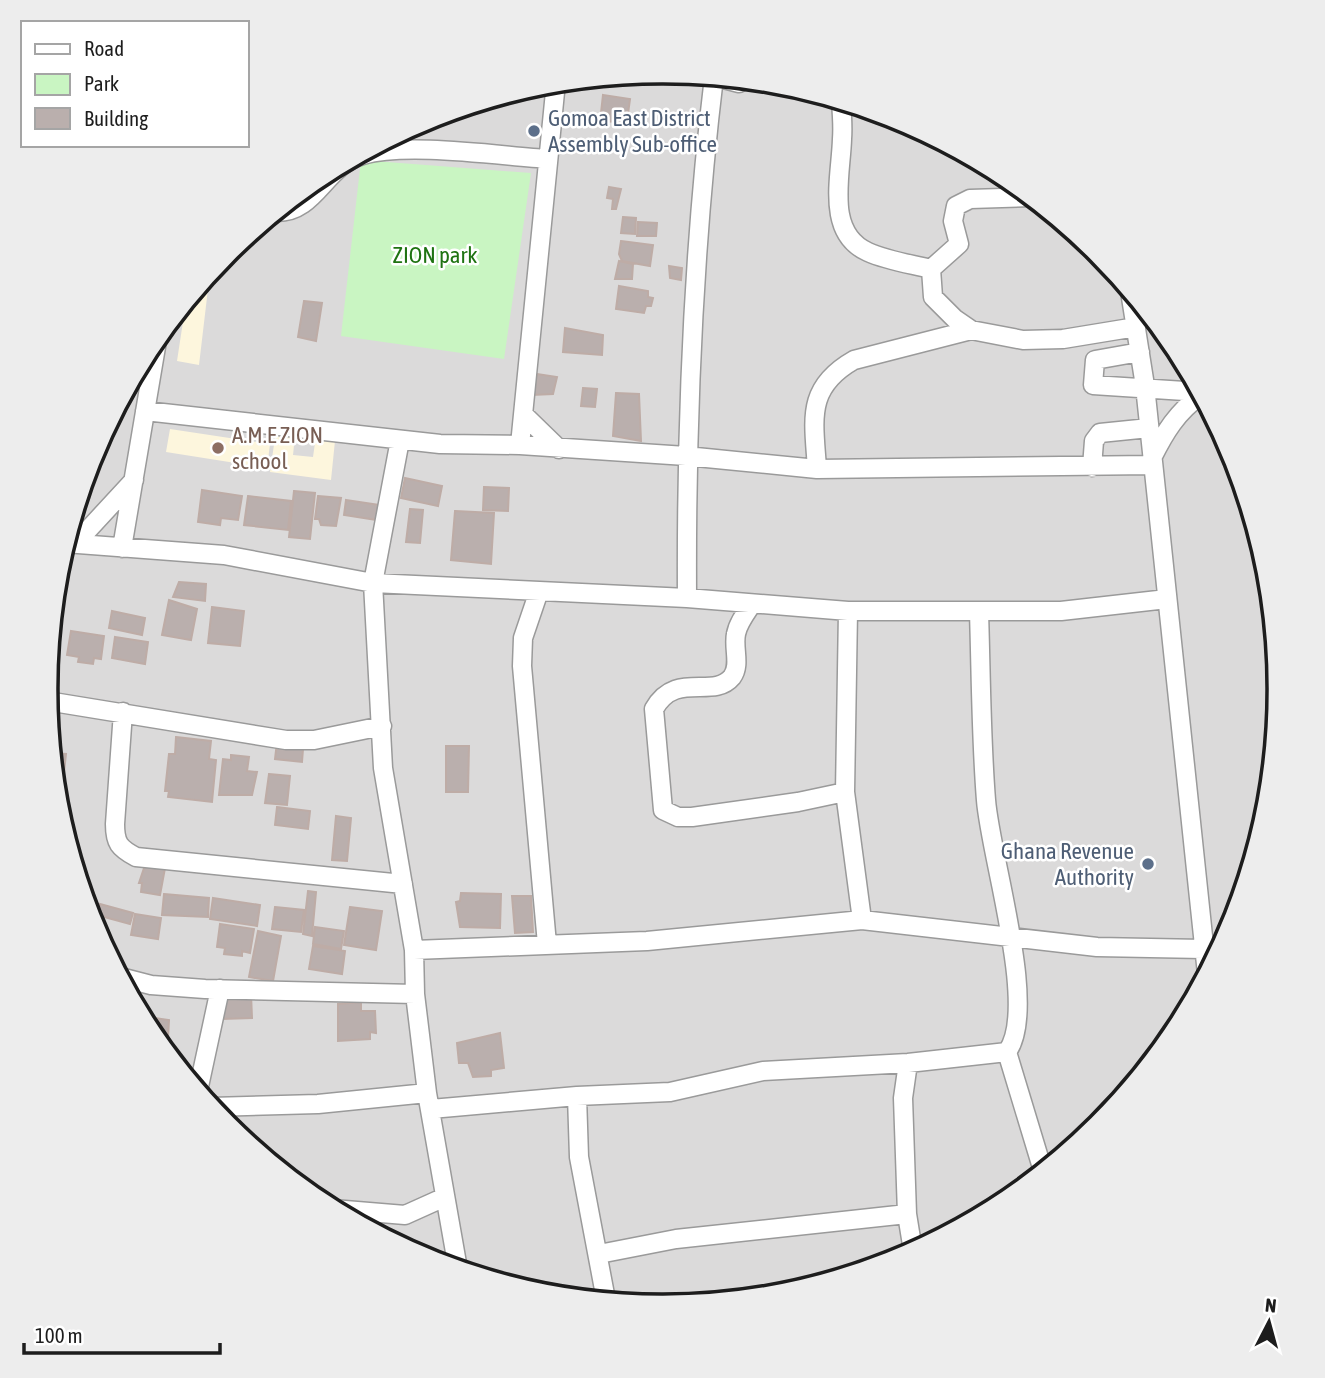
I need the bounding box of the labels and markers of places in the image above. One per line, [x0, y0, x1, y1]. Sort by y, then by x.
place label: Gomoa East District Assembly Sub-office [548, 105, 717, 157]
marker: Gomoa East District Assembly Sub-office [526, 123, 542, 139]
place label: A.M.E ZION school [232, 422, 323, 474]
marker: A.M.E ZION school [210, 440, 226, 456]
place label: Ghana Revenue Authority [1001, 838, 1134, 890]
marker: Ghana Revenue Authority [1140, 856, 1156, 872]

